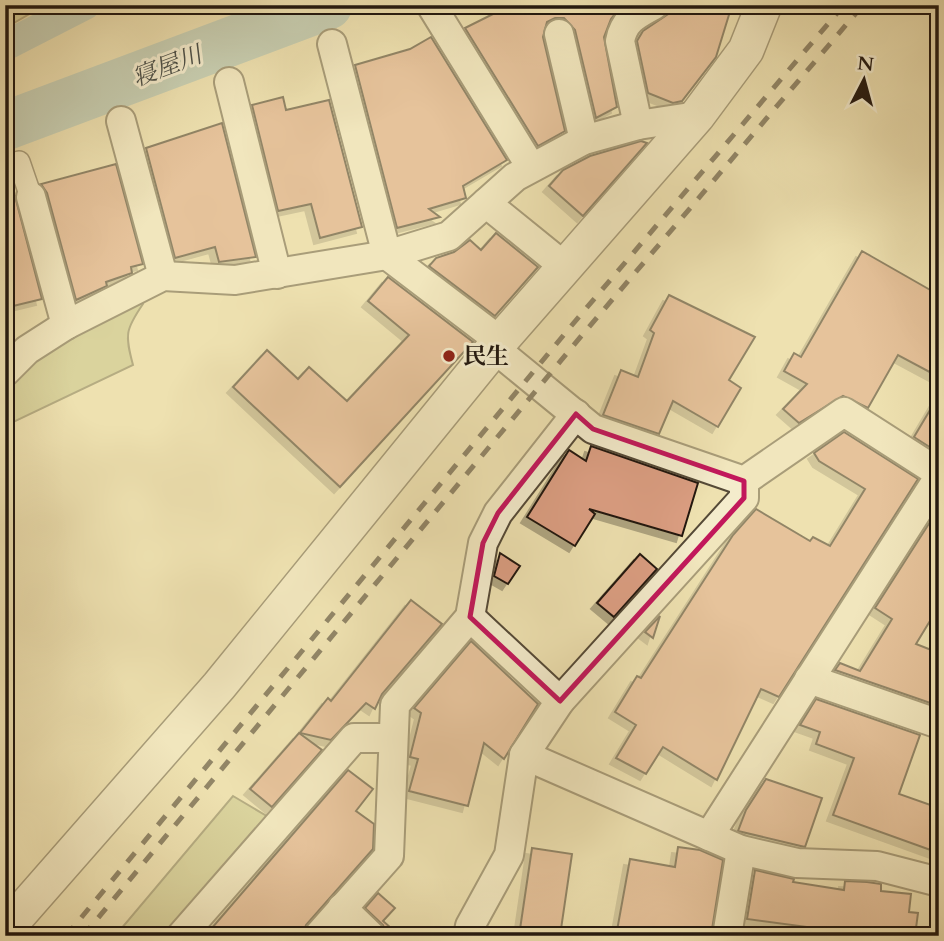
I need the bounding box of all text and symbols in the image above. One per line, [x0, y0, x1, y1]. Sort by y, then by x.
water label: 寝屋川 [128, 37, 210, 95]
north arrow [828, 46, 898, 116]
text: N [856, 50, 876, 78]
place label: 民生 [463, 341, 509, 372]
marker: 民生 [441, 348, 457, 364]

